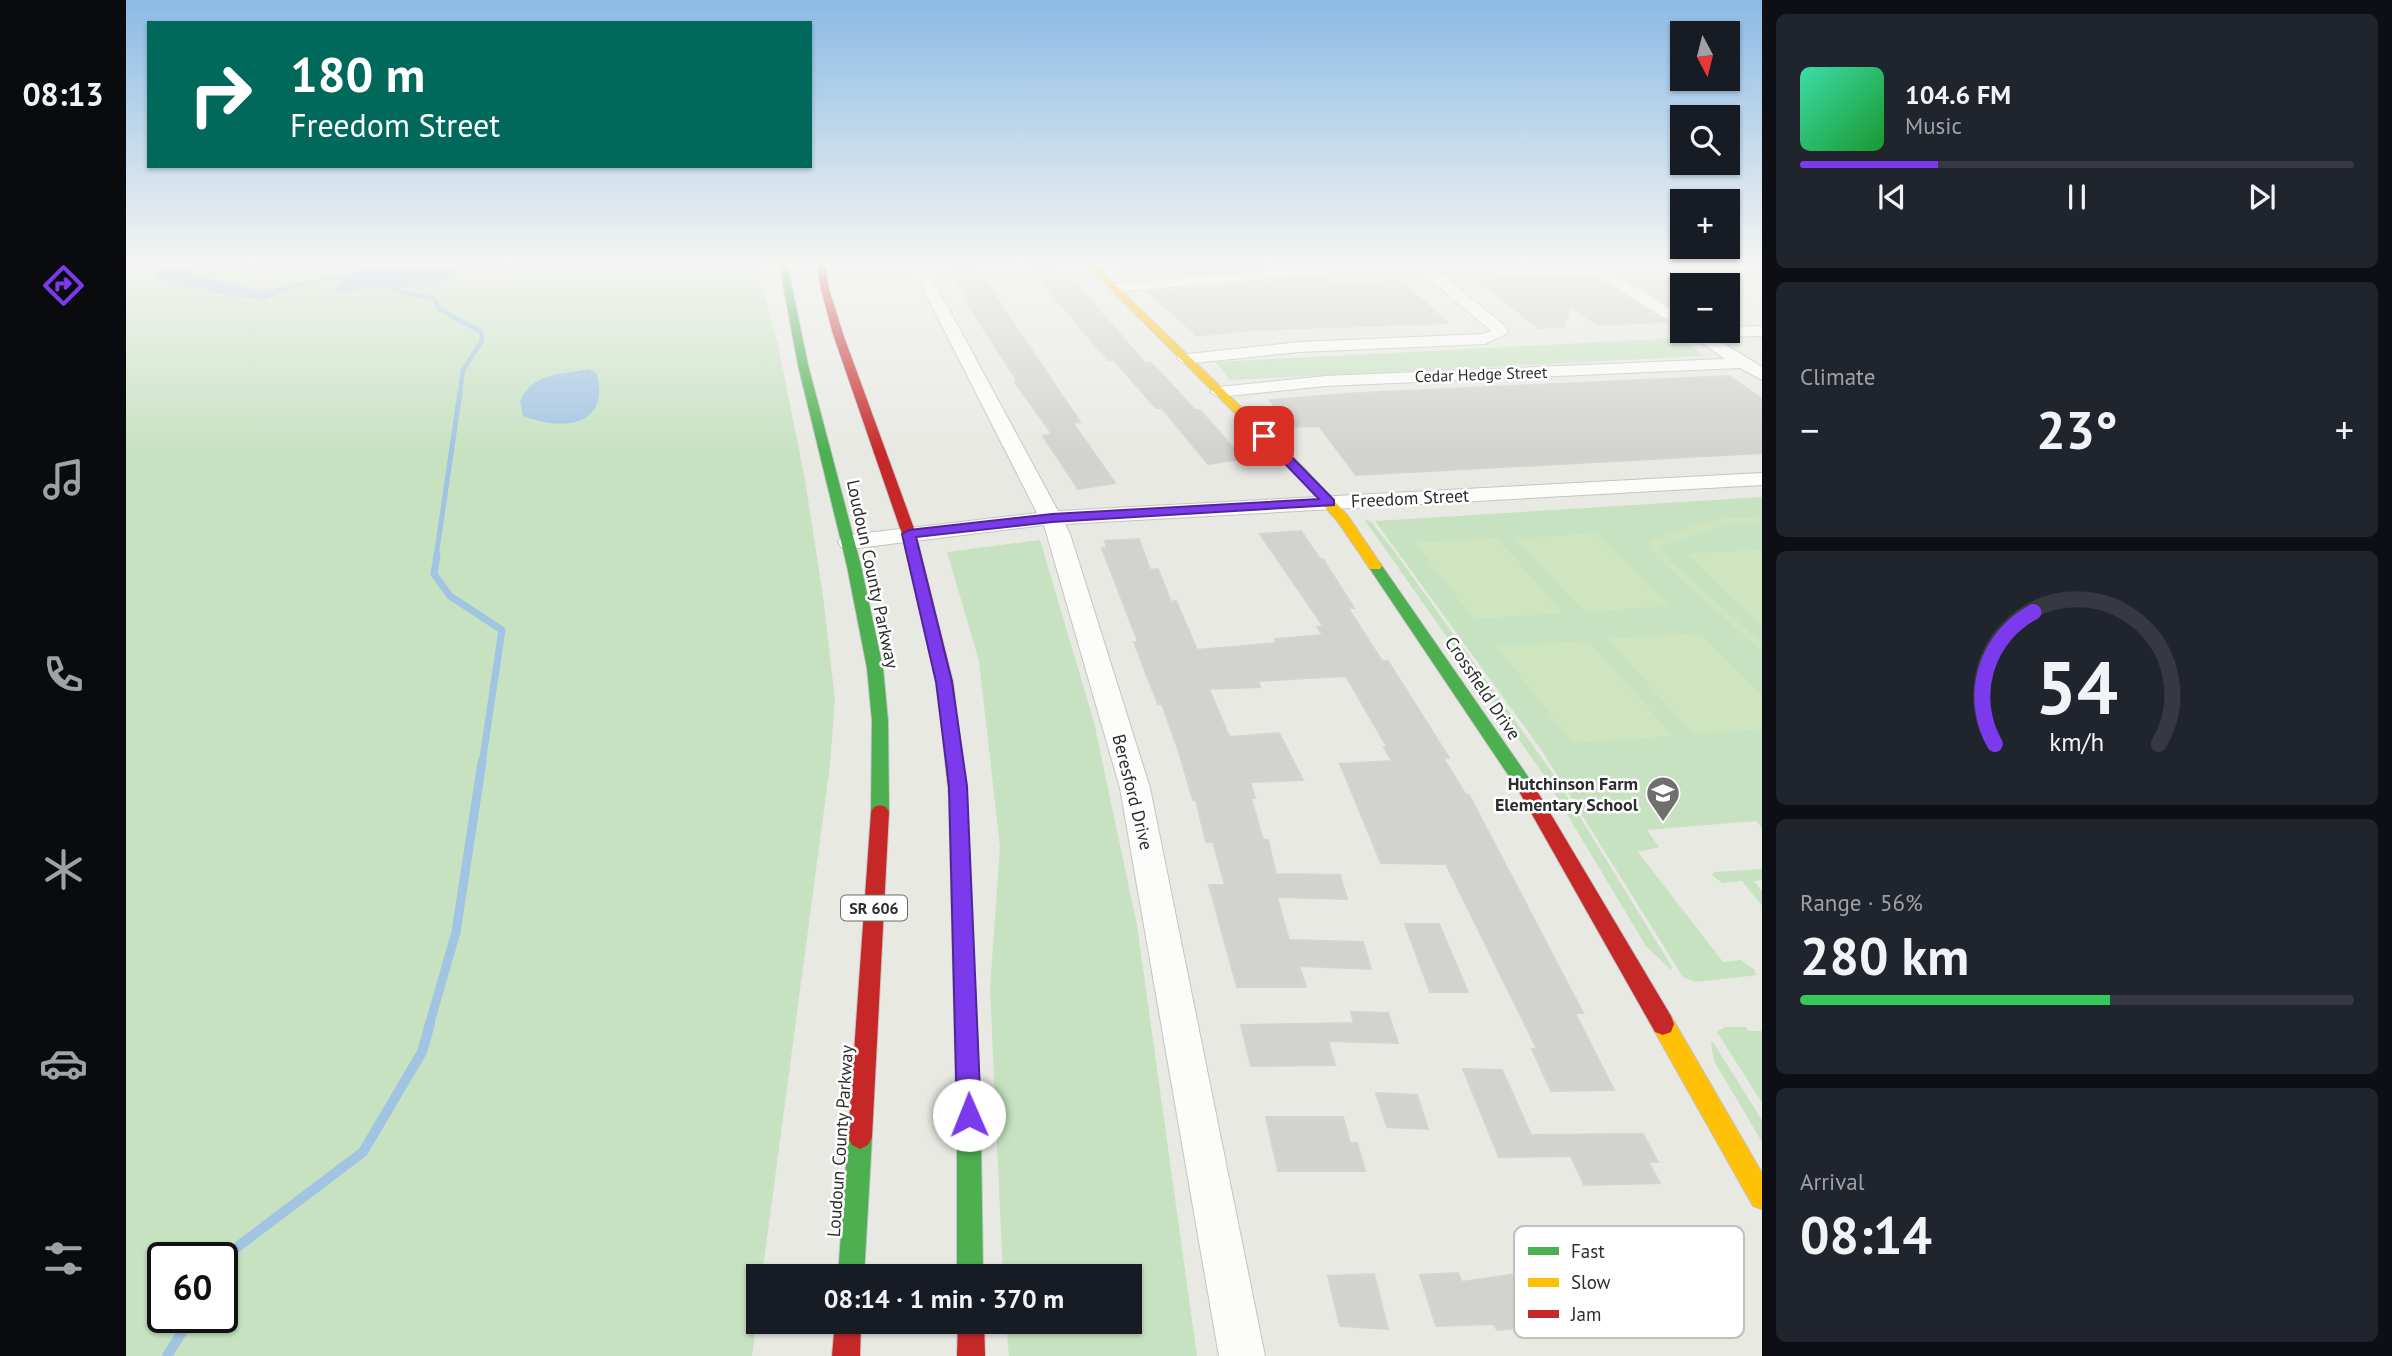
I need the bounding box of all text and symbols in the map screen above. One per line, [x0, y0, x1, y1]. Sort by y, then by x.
north arrow [1670, 21, 1740, 91]
map controls [1670, 21, 1740, 343]
text: 180 m [290, 42, 425, 106]
icon: right [175, 49, 266, 140]
text: 08:13 [22, 73, 104, 115]
text: 104.6 FM [1905, 78, 2011, 111]
text: Freedom Street [290, 104, 500, 146]
button: search [1670, 105, 1740, 175]
text: Music [1905, 111, 1962, 140]
icon: previous [1873, 178, 1911, 216]
icon: pause [2058, 178, 2096, 216]
icon: next [2243, 178, 2281, 216]
button: + [1670, 189, 1740, 259]
icon: directions [39, 261, 88, 310]
button: − [1670, 273, 1740, 343]
street label: Cedar Hedge Street [1415, 362, 1548, 386]
text: Climate [1800, 362, 1875, 391]
text: 23° [2036, 396, 2118, 463]
text: − [1800, 405, 1819, 454]
text: + [2335, 405, 2354, 454]
pin [1234, 406, 1294, 466]
icon: arrive [1245, 417, 1283, 455]
icon: music [39, 455, 88, 504]
street label: Loudoun County Parkway [842, 478, 904, 671]
street label: Freedom Street [1350, 483, 1470, 513]
street label: Crossfield Drive [1440, 632, 1526, 744]
text: 54 [2036, 640, 2118, 734]
icon: phone [39, 650, 88, 699]
text: km/h [2050, 726, 2104, 758]
street label: Beresford Drive [1107, 732, 1159, 852]
place label: Hutchinson Farm Elementary School [1495, 772, 1639, 816]
school or university icon: Hutchinson Farm Elementary School [1644, 774, 1682, 823]
icon: climate [39, 845, 88, 894]
text: Range · 56% [1800, 888, 1923, 917]
road number: SR 606 [841, 896, 907, 920]
text: 280 km [1800, 922, 1969, 989]
icon: car [39, 1039, 88, 1088]
street label: Loudoun County Parkway [822, 1044, 858, 1238]
position arrow [932, 1078, 1006, 1152]
text: Arrival [1800, 1167, 1864, 1196]
text: 08:14 [1800, 1201, 1932, 1268]
legend [1514, 1226, 1744, 1338]
icon: filters [39, 1234, 88, 1283]
text: Fast [1571, 1239, 1605, 1263]
speed limit sign: 60 [147, 1242, 238, 1333]
text: Slow [1571, 1270, 1611, 1294]
text: 08:14 · 1 min · 370 m [824, 1282, 1064, 1315]
text: Jam [1570, 1302, 1601, 1326]

